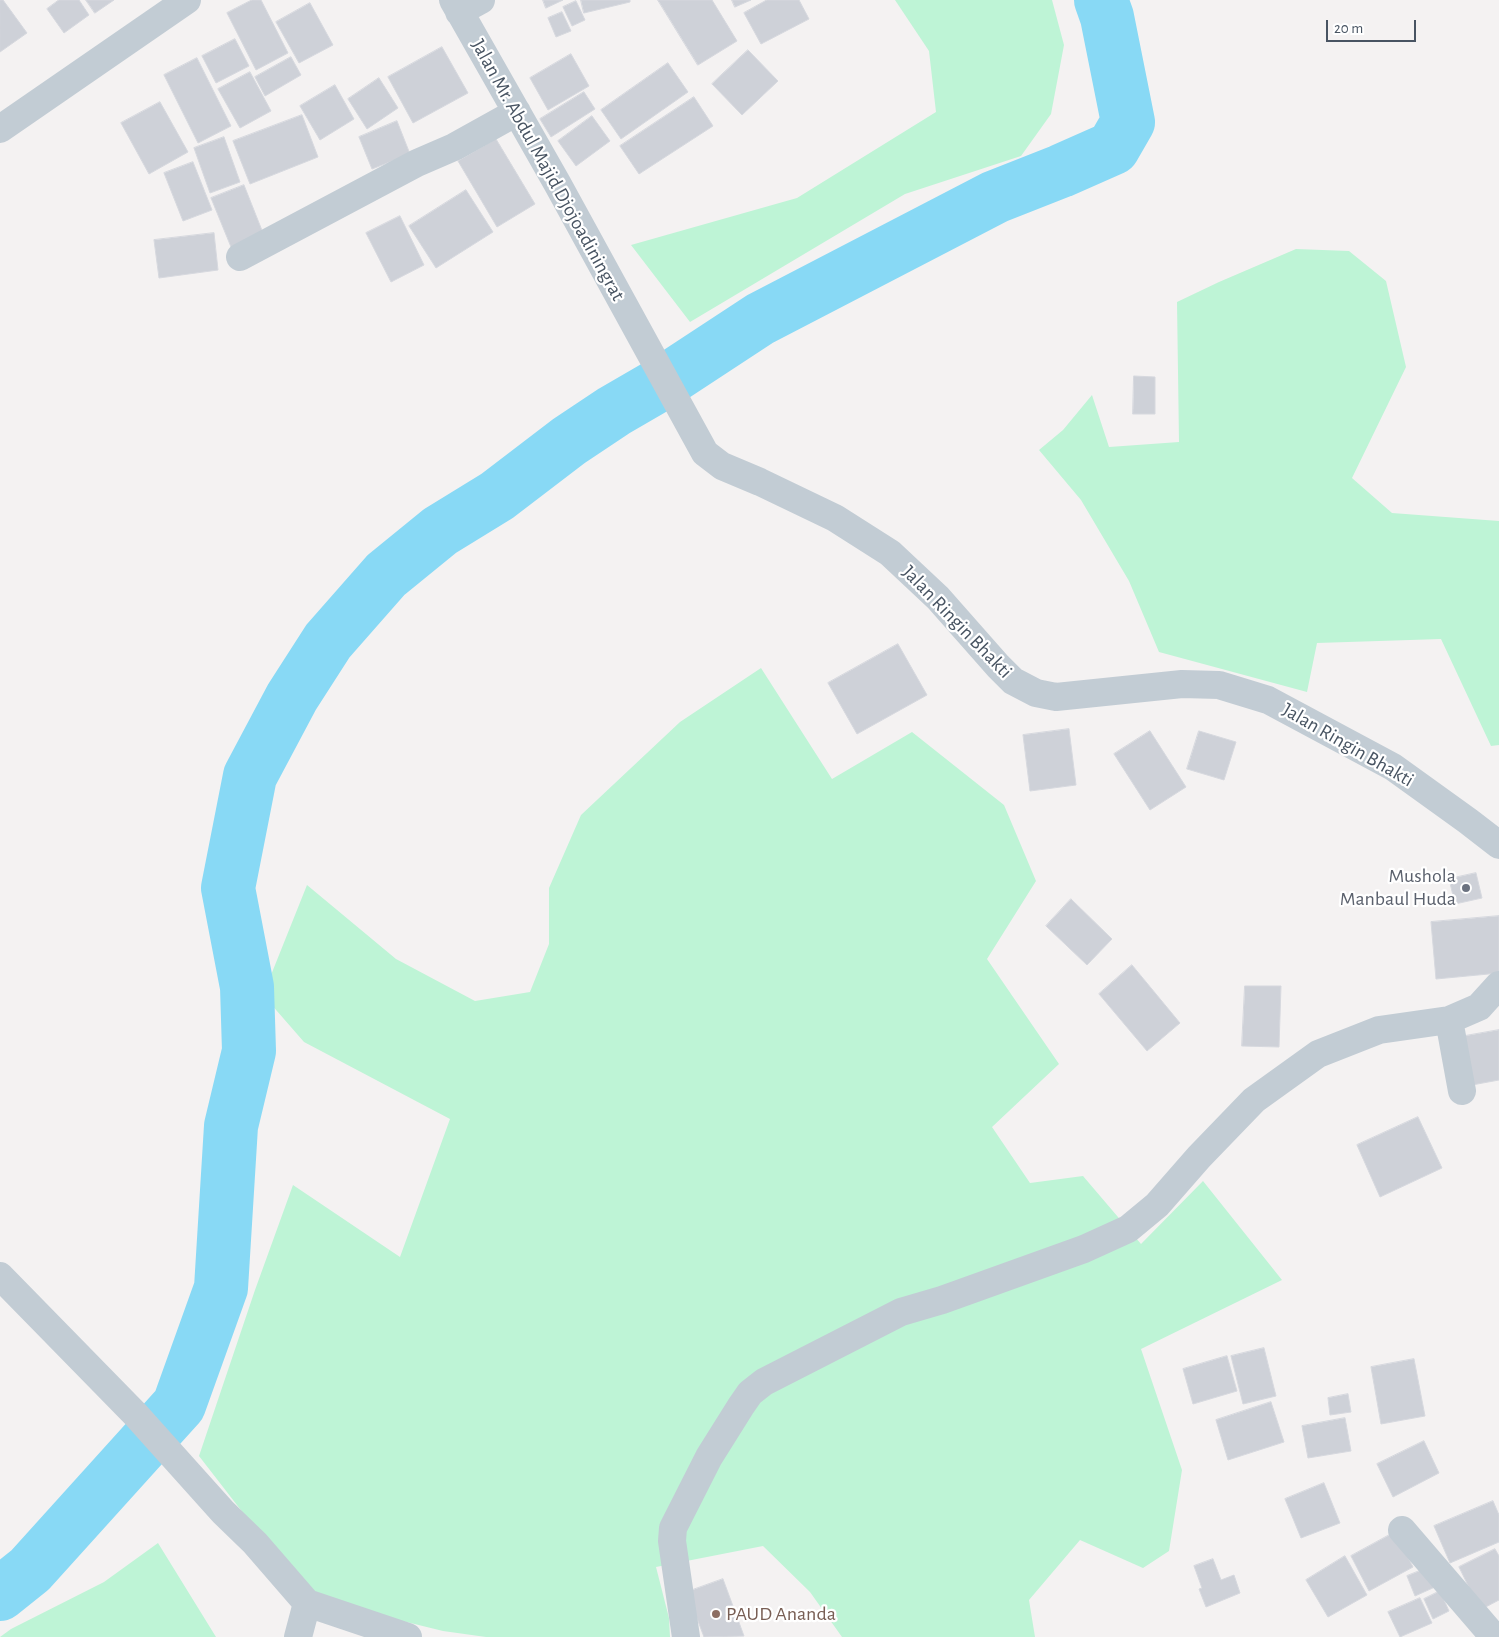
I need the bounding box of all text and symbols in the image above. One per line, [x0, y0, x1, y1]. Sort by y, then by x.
scale bar [1329, 10, 1419, 42]
text: 20 m [1334, 21, 1363, 36]
street label: Jalan Mr. Abdul Majid Djojoadiningrat [466, 35, 630, 305]
street label: Jalan Ringin Bhakti [897, 560, 1017, 684]
street label: Jalan Ringin Bhakti [1278, 698, 1418, 792]
place label: Mushola Manbaul Huda [1340, 864, 1456, 911]
marker: Mushola Manbaul Huda [1460, 882, 1472, 894]
place label: PAUD Ananda [726, 1602, 836, 1626]
marker: PAUD Ananda [710, 1608, 722, 1620]

